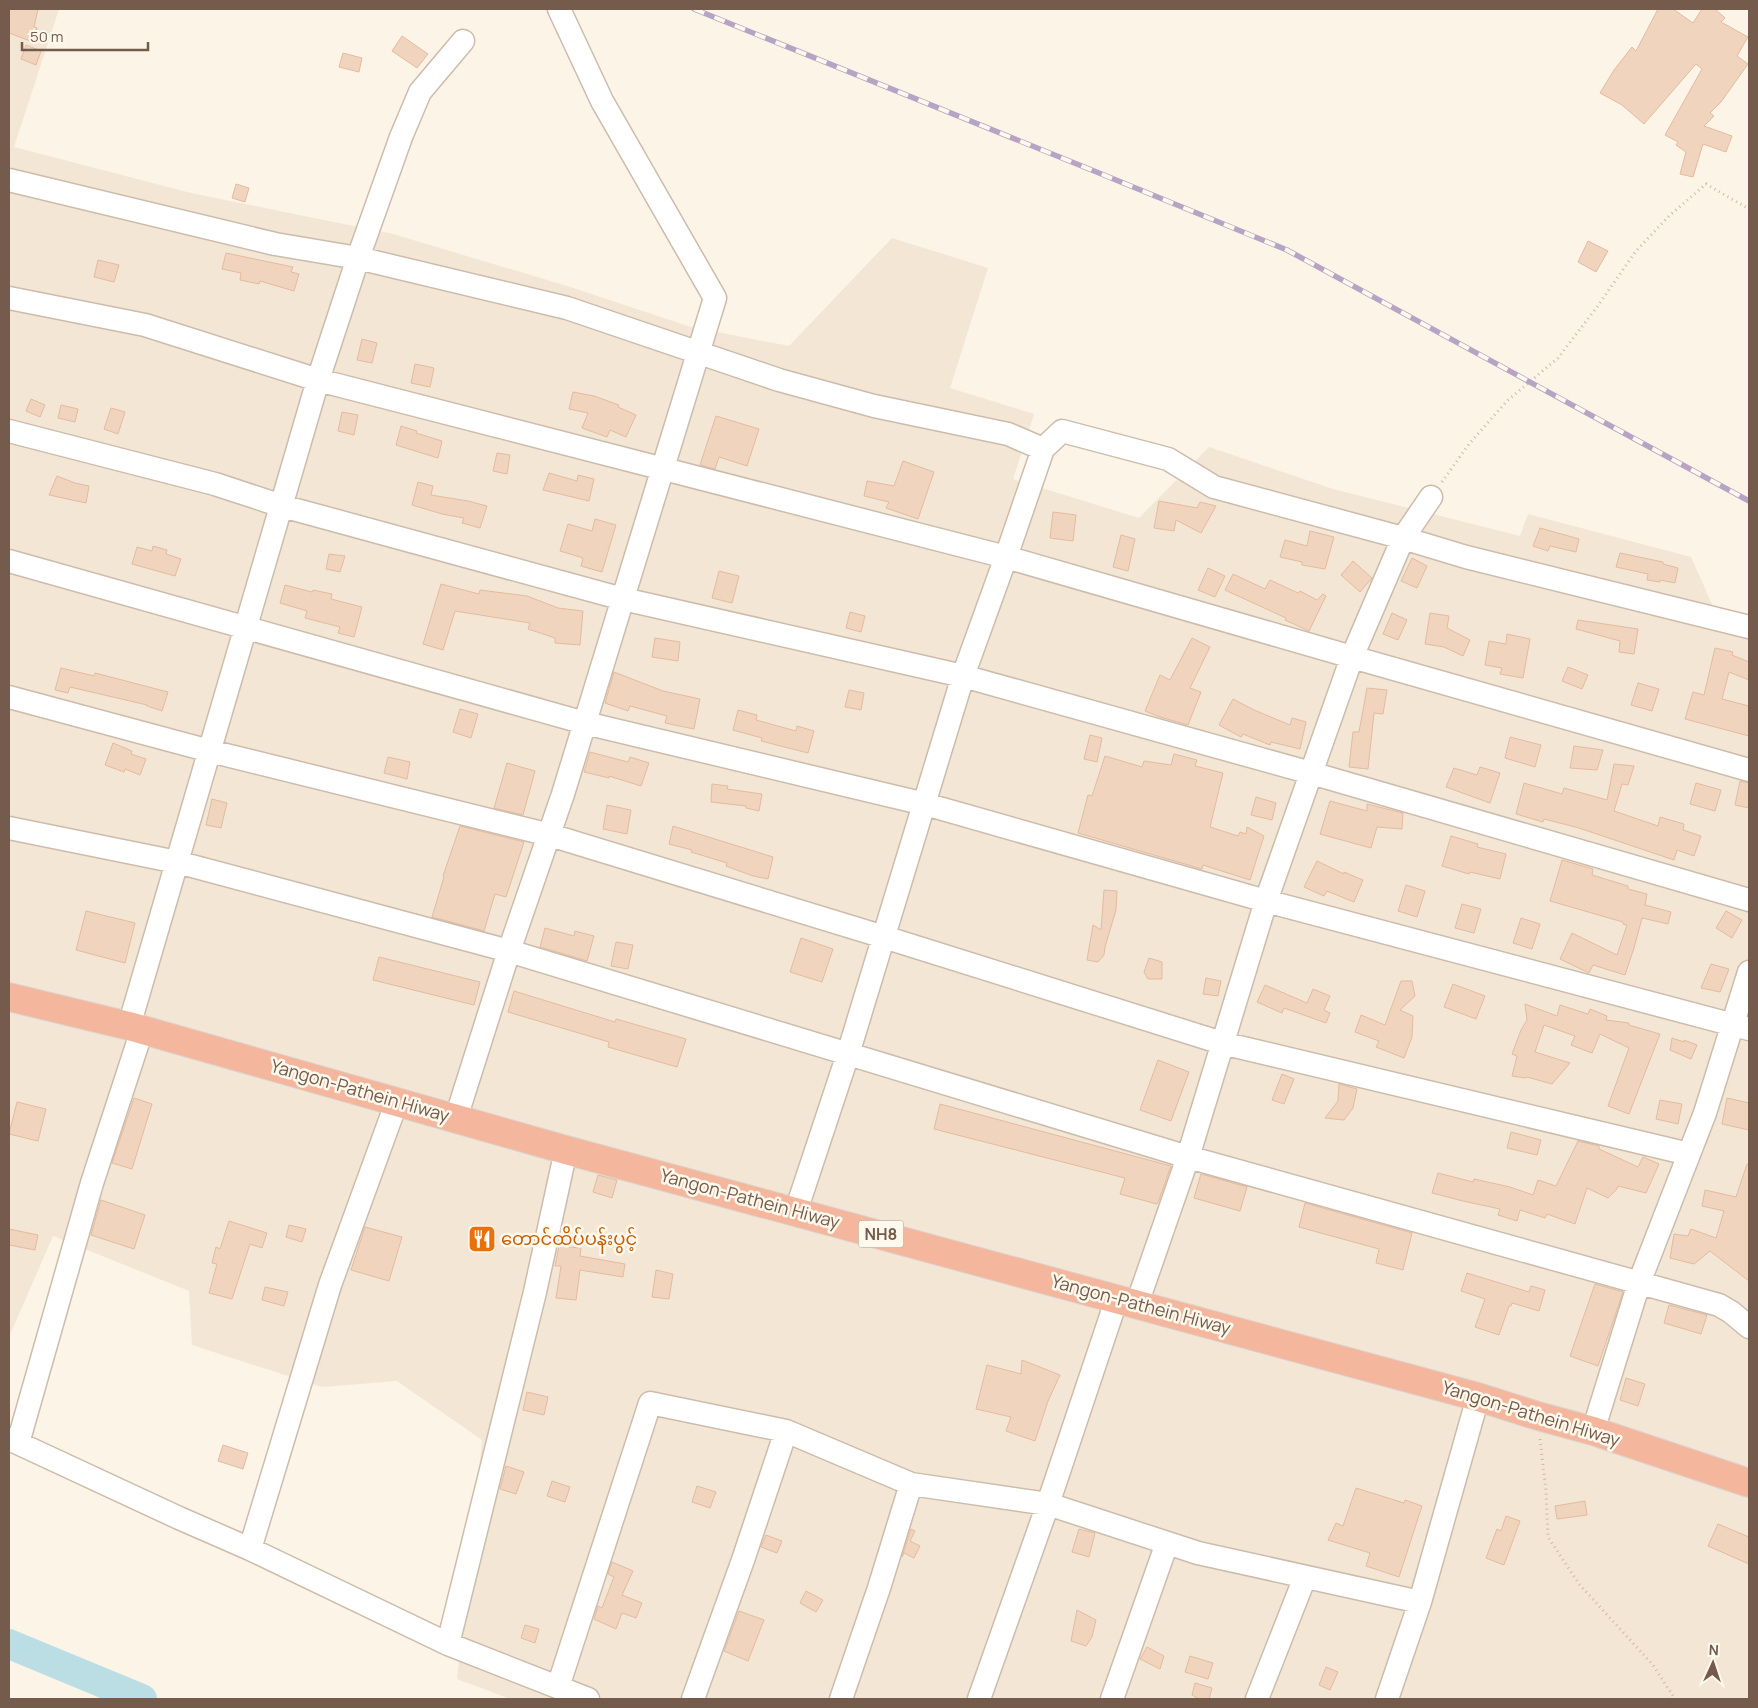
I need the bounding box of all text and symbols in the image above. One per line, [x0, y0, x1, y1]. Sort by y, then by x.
scale bar [22, 20, 149, 52]
text: 50 m [30, 26, 64, 47]
street label: Yangon-Pathein Hiway [268, 1053, 453, 1127]
street label: Yangon-Pathein Hiway [658, 1163, 843, 1234]
road number: NH8 [858, 1220, 904, 1248]
restaurant icon: တောင်ထိပ်ပန်းပွင့် [467, 1224, 497, 1254]
place label: တောင်ထိပ်ပန်းပွင့် [501, 1225, 637, 1254]
street label: Yangon-Pathein Hiway [1049, 1269, 1234, 1340]
street label: Yangon-Pathein Hiway [1439, 1375, 1624, 1452]
north arrow [1688, 1638, 1738, 1688]
text: N [1708, 1640, 1719, 1659]

